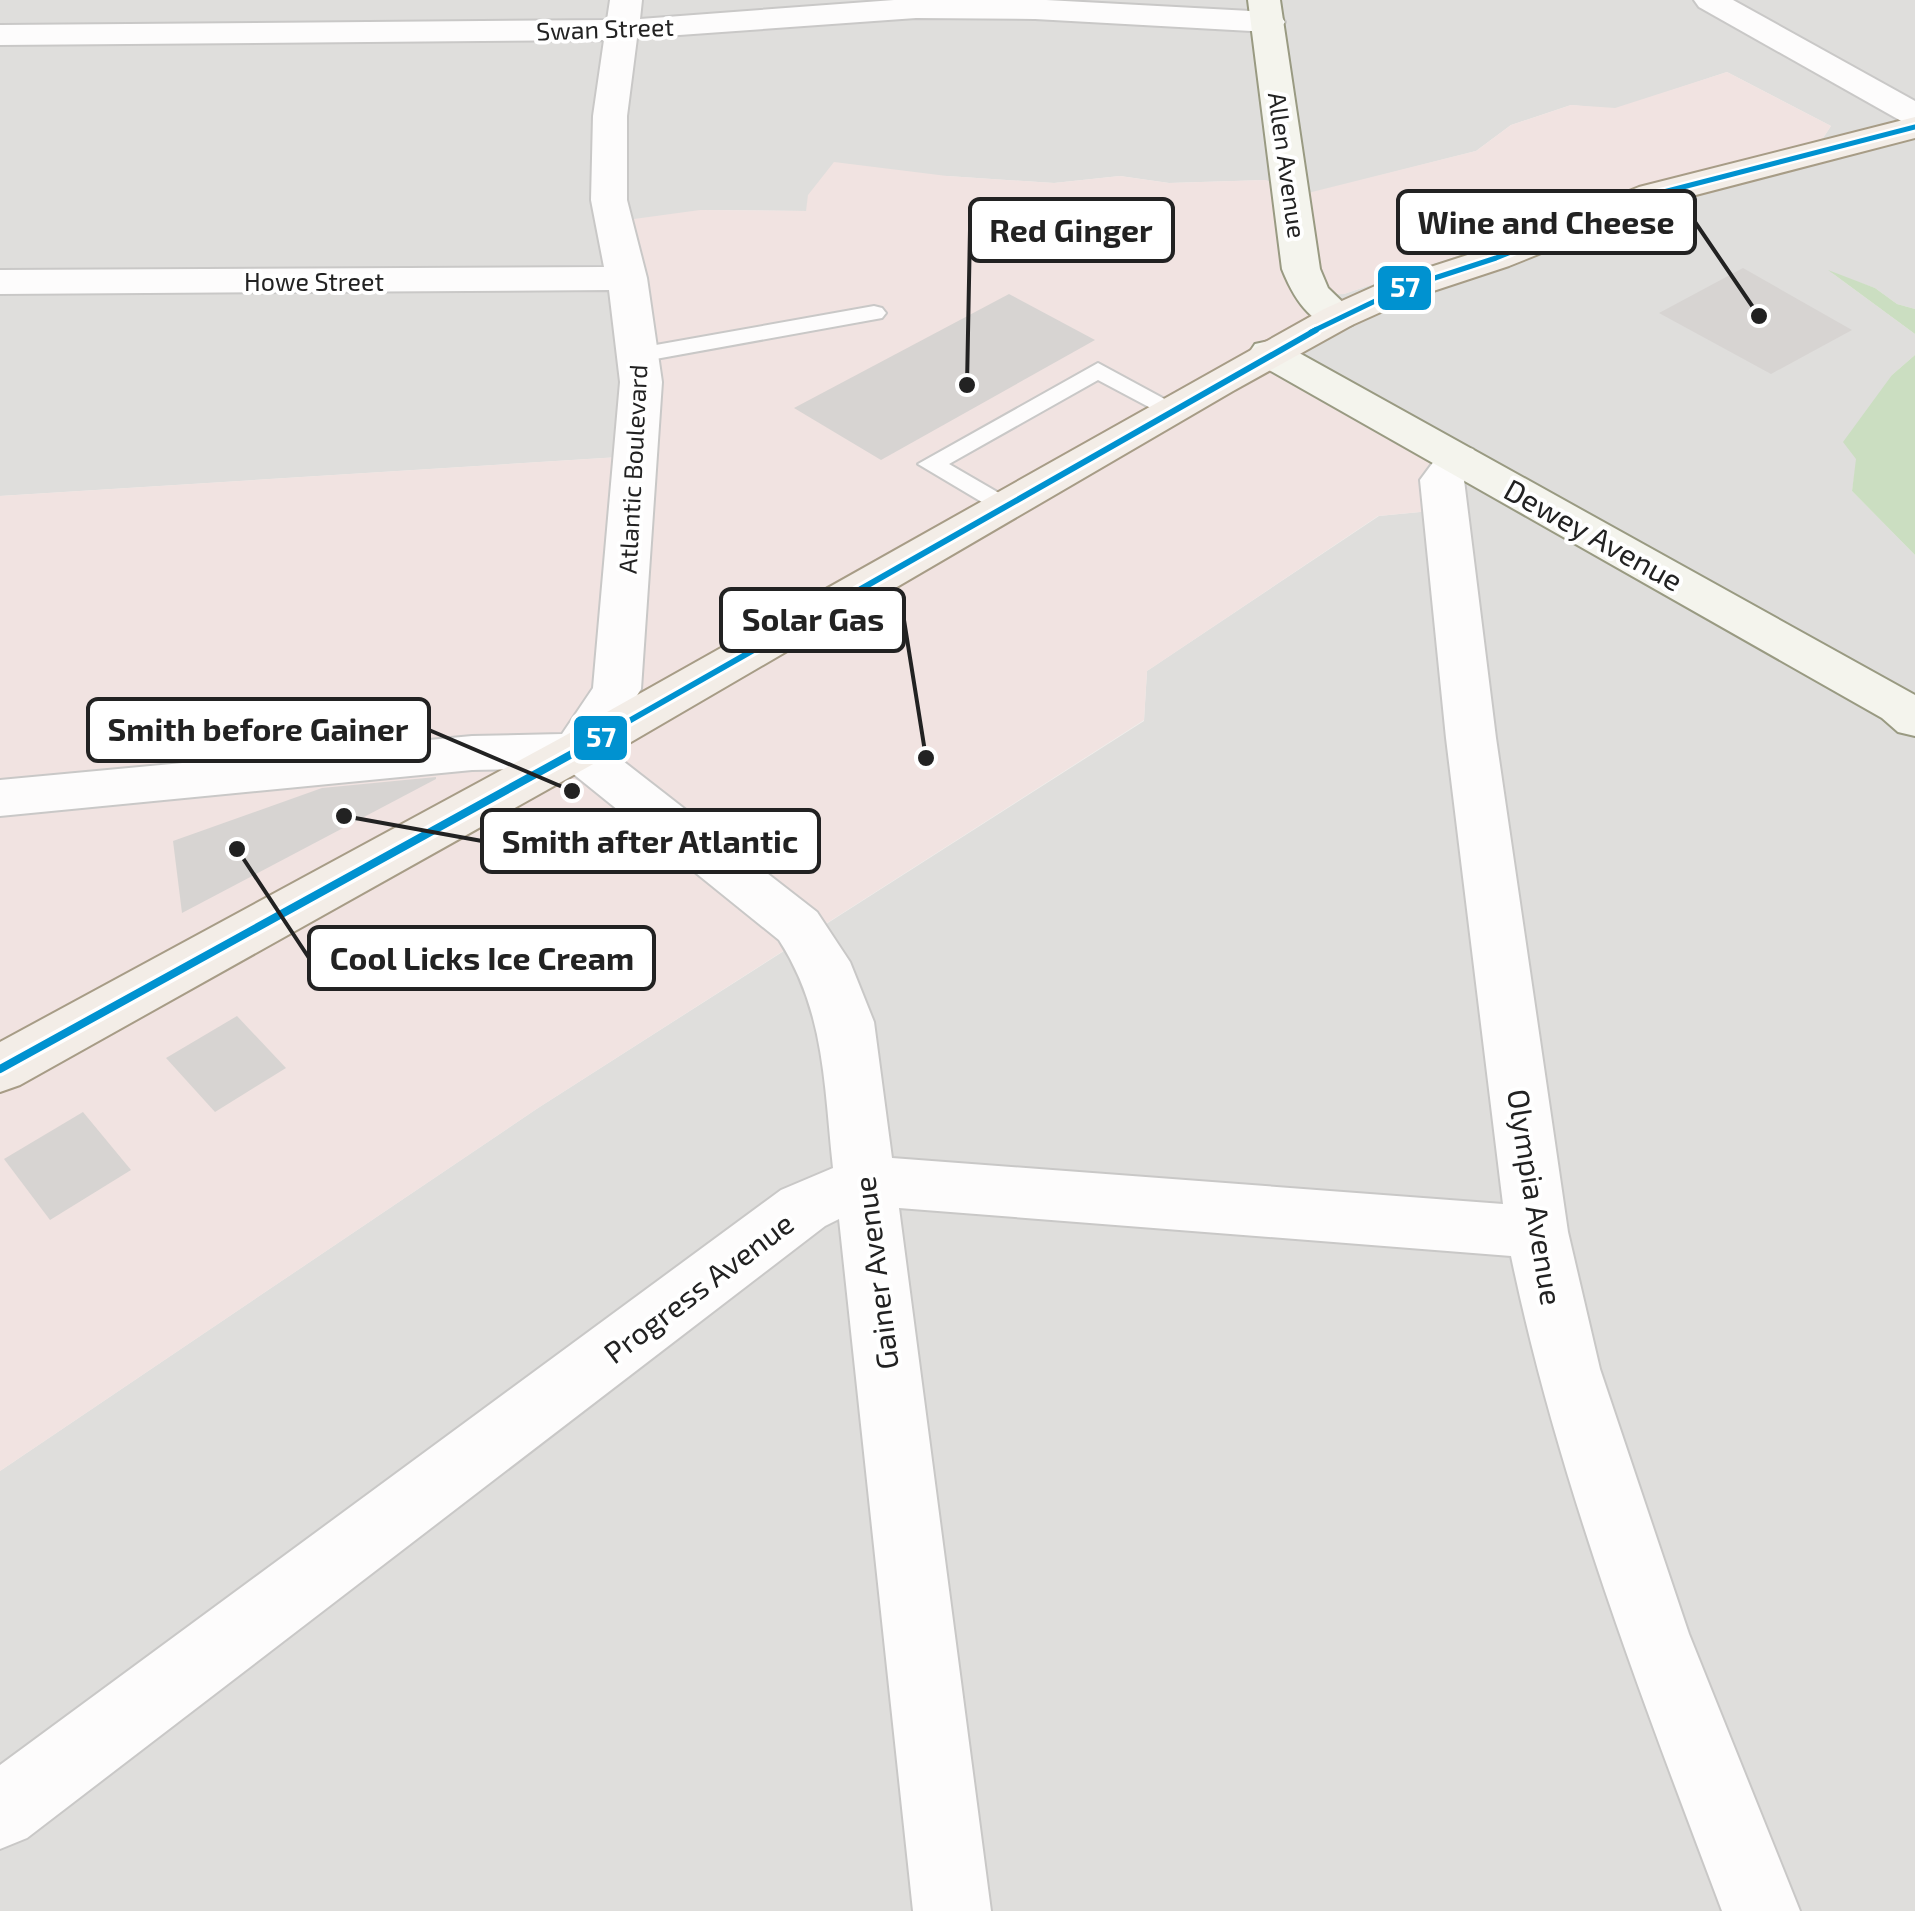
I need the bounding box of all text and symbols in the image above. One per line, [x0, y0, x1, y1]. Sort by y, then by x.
street label: Swan Street [536, 11, 674, 45]
street label: Allen Avenue [1263, 90, 1313, 240]
callout: Wine and Cheese [1398, 191, 1695, 253]
callout: Red Ginger [970, 199, 1173, 261]
text: Wine and Cheese [1418, 202, 1674, 240]
text: Red Ginger [989, 210, 1153, 248]
line badge: 57 [1376, 264, 1433, 312]
street label: Howe Street [244, 266, 384, 296]
text: 57 [1390, 269, 1420, 303]
street label: Atlantic Boulevard [612, 364, 652, 574]
street label: Dewey Avenue [1499, 470, 1689, 598]
callout: Solar Gas [721, 589, 904, 651]
text: Solar Gas [742, 599, 884, 637]
callout: Smith before Gainer [88, 699, 429, 761]
text: Smith before Gainer [108, 709, 409, 747]
line badge: 57 [572, 714, 629, 762]
text: 57 [586, 719, 616, 753]
callout: Smith after Atlantic [482, 810, 819, 872]
text: Smith after Atlantic [502, 821, 798, 859]
callout: Cool Licks Ice Cream [309, 927, 654, 989]
text: Cool Licks Ice Cream [330, 938, 634, 976]
street label: Olympia Avenue [1501, 1086, 1571, 1308]
street label: Gainer Avenue [845, 1174, 905, 1372]
street label: Progress Avenue [596, 1204, 800, 1370]

